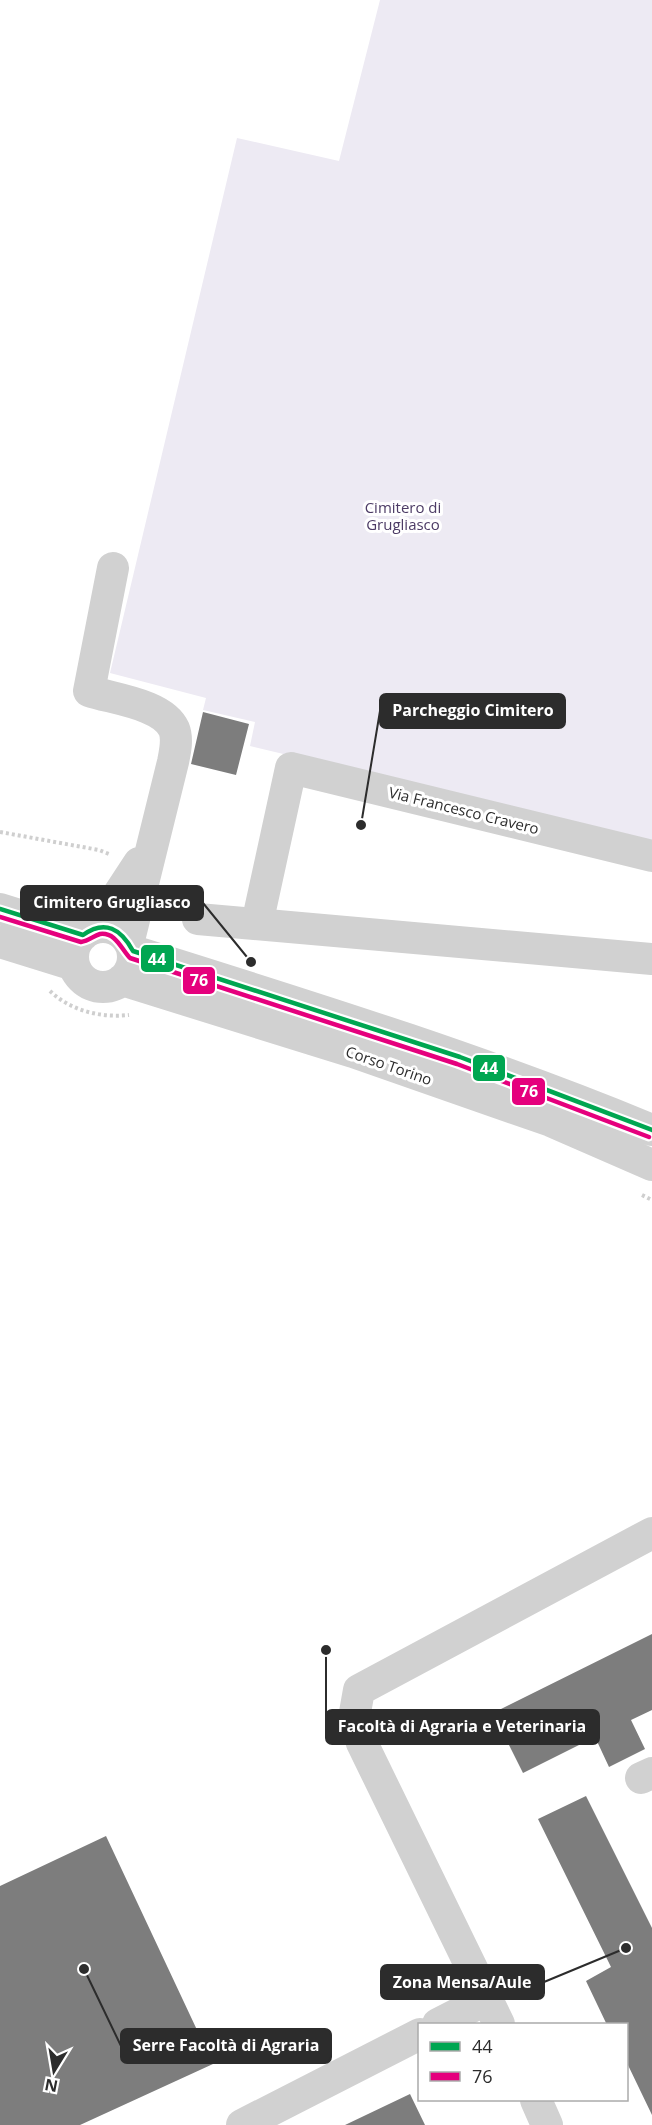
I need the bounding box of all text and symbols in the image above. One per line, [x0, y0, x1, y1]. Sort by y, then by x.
park label: Cimitero di Grugliasco [365, 497, 441, 534]
callout: Parcheggio Cimitero [380, 694, 565, 728]
text: Parcheggio Cimitero [392, 699, 554, 721]
street label: Via Francesco Cravero [387, 782, 541, 838]
callout: Cimitero Grugliasco [21, 886, 203, 920]
text: Cimitero Grugliasco [33, 891, 191, 913]
line badge: 44 [140, 944, 175, 973]
text: 44 [148, 948, 166, 970]
line badge: 76 [182, 966, 216, 995]
text: 76 [190, 969, 208, 991]
street label: Corso Torino [343, 1041, 435, 1089]
line badge: 44 [472, 1054, 506, 1082]
text: 44 [480, 1057, 498, 1079]
line badge: 76 [511, 1077, 546, 1106]
text: 76 [520, 1080, 538, 1102]
callout: Facoltà di Agraria e Veterinaria [326, 1710, 599, 1744]
text: Facoltà di Agraria e Veterinaria [338, 1715, 586, 1737]
callout: Zona Mensa/Aule [381, 1965, 544, 1999]
text: Zona Mensa/Aule [393, 1971, 531, 1993]
legend [418, 2023, 628, 2101]
callout: Serre Facoltà di Agraria [121, 2029, 331, 2063]
text: Serre Facoltà di Agraria [133, 2034, 319, 2056]
text: 44 [472, 2034, 493, 2058]
north arrow [24, 2041, 84, 2101]
text: 76 [472, 2064, 493, 2088]
text: N [43, 2074, 60, 2098]

